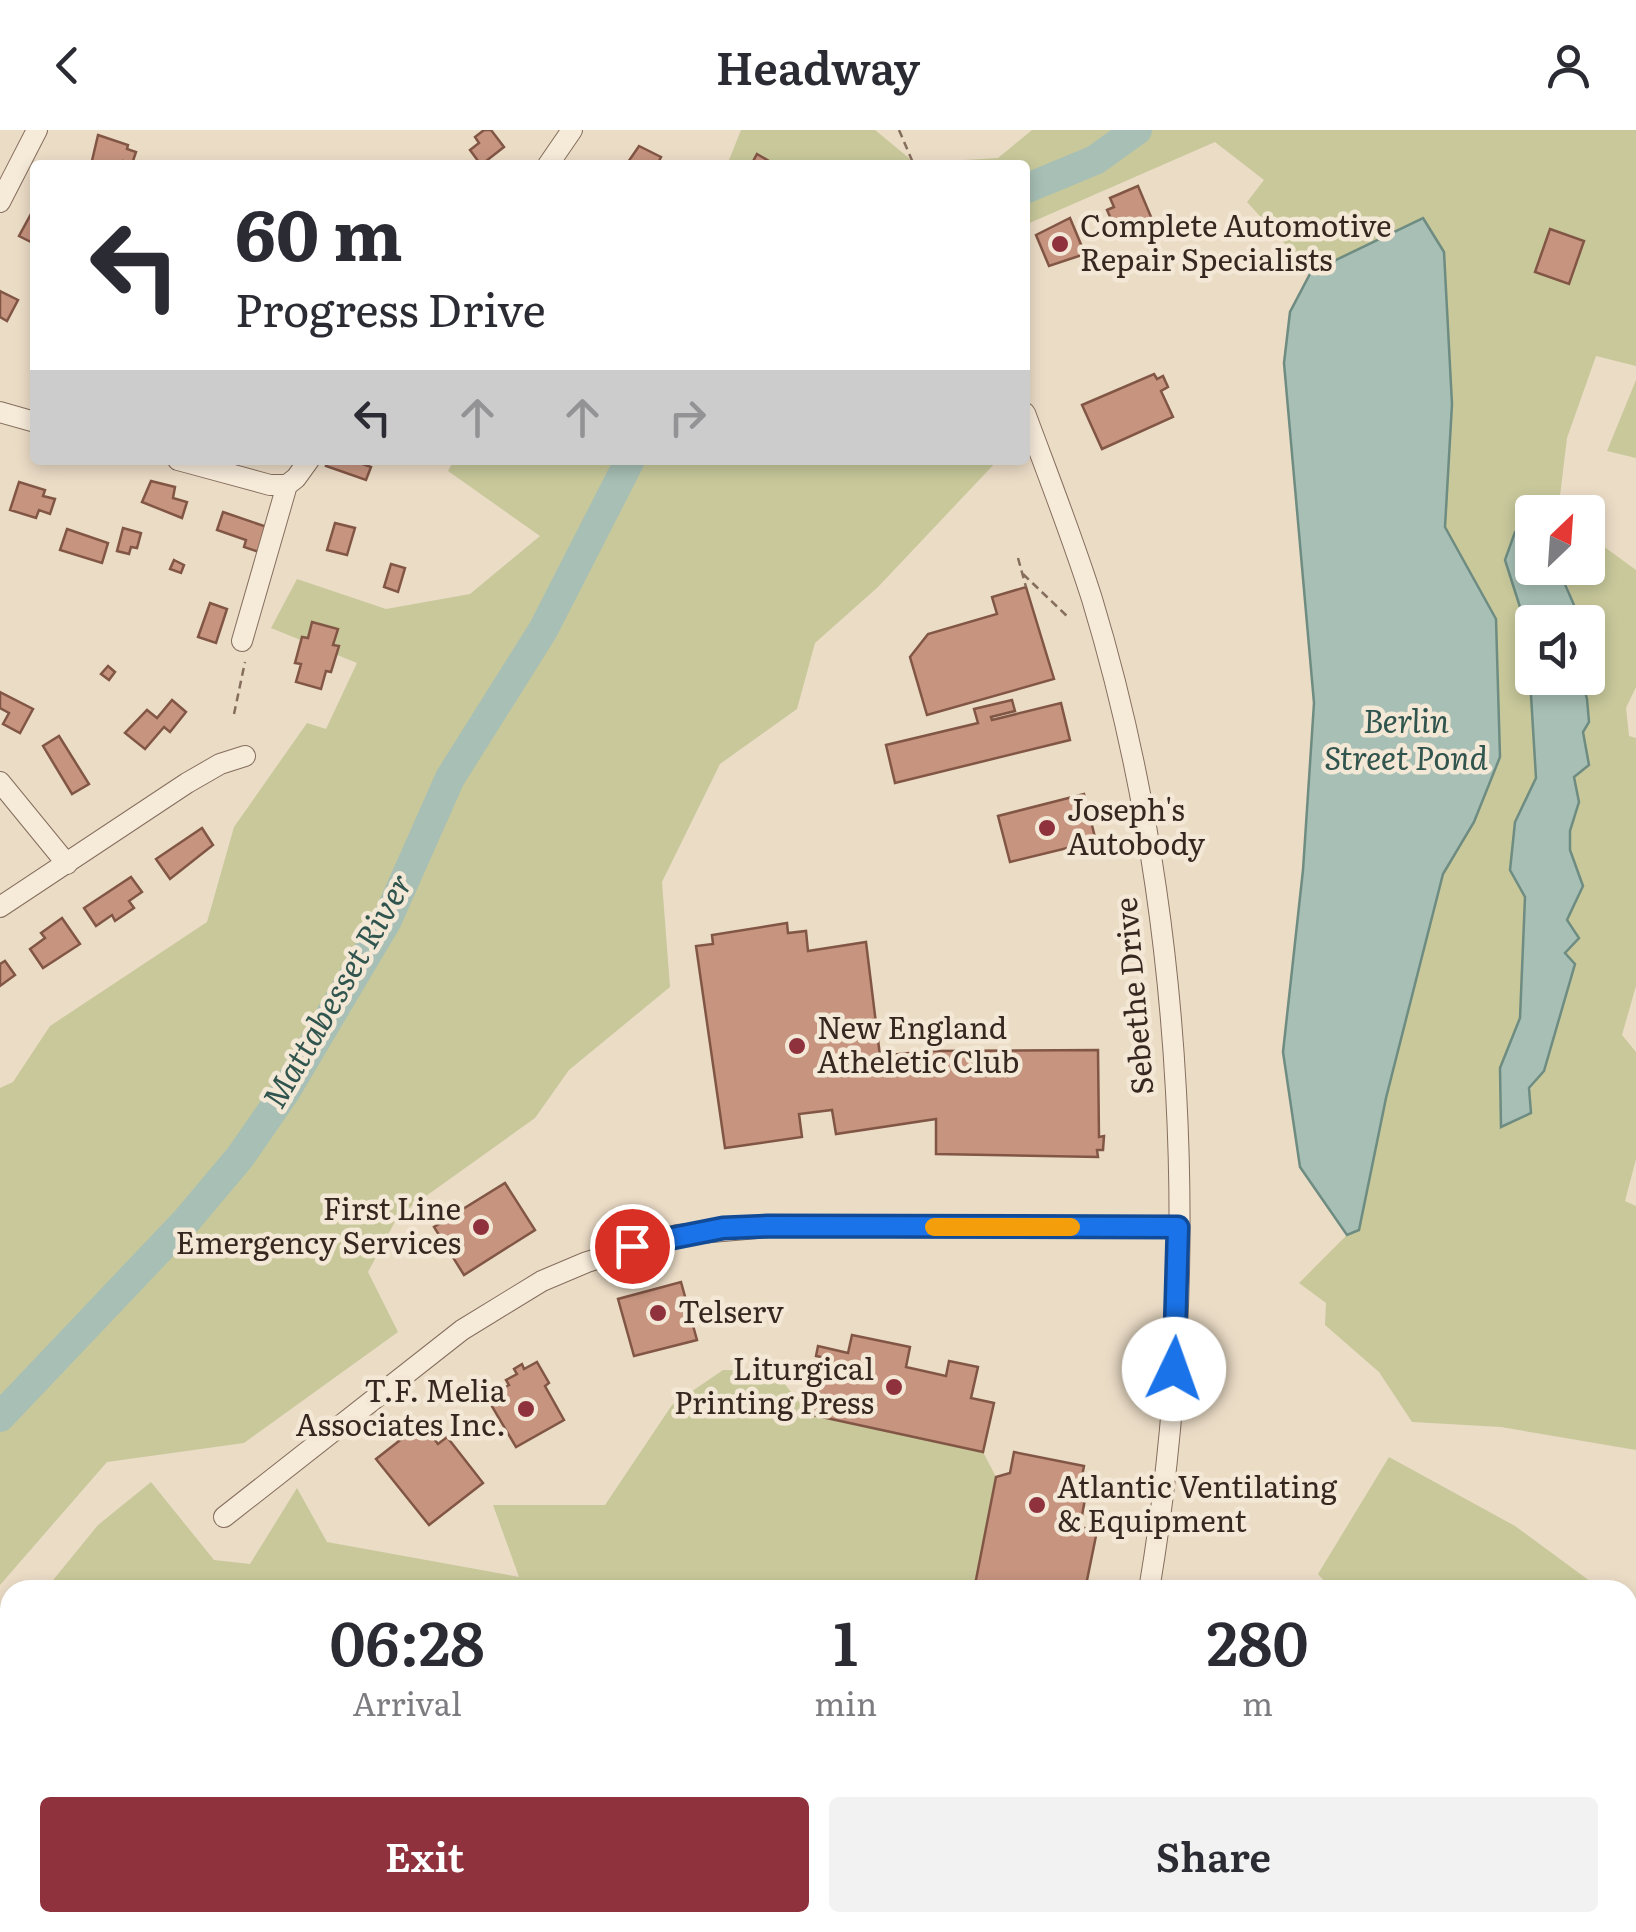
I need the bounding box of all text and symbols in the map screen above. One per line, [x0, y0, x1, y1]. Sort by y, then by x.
text: Headway [716, 32, 920, 99]
icon: back [40, 38, 95, 93]
icon: person [1541, 38, 1596, 93]
text: 60 m [235, 179, 403, 283]
icon: left [70, 200, 200, 330]
place label: Complete Automotive Repair Specialists [1080, 202, 1392, 280]
marker: Complete Automotive Repair Specialists [1049, 233, 1071, 255]
text: Progress Drive [235, 274, 546, 341]
icon: left [345, 390, 400, 445]
icon: ahead [450, 390, 505, 445]
icon: ahead [555, 390, 610, 445]
icon: right [660, 390, 715, 445]
north arrow [1515, 495, 1605, 585]
map controls [1515, 495, 1605, 695]
button: sound [1515, 605, 1605, 695]
water label: Berlin Street Pond [1324, 695, 1488, 780]
place label: Joseph's Autobody [1067, 786, 1206, 864]
marker: Joseph's Autobody [1036, 817, 1058, 839]
water label: Mattabesset River [249, 863, 422, 1116]
street label: Sebethe Drive [1101, 896, 1163, 1097]
place label: New England Atheletic Club [817, 1004, 1019, 1082]
marker: New England Atheletic Club [786, 1035, 808, 1057]
place label: First Line Emergency Services [176, 1185, 461, 1263]
pin [590, 1204, 675, 1289]
marker: First Line Emergency Services [470, 1216, 492, 1238]
icon: arrive [605, 1219, 660, 1274]
place label: Telserv [678, 1288, 784, 1332]
marker: Telserv [647, 1302, 669, 1324]
position arrow [1122, 1317, 1226, 1421]
place label: Liturgical Printing Press [674, 1345, 874, 1423]
place label: T.F. Melia Associates Inc. [295, 1367, 507, 1445]
marker: Liturgical Printing Press [883, 1376, 905, 1398]
marker: T.F. Melia Associates Inc. [515, 1398, 537, 1420]
place label: Atlantic Ventilating & Equipment [1057, 1463, 1338, 1541]
marker: Atlantic Ventilating & Equipment [1026, 1494, 1048, 1516]
text: 06:28 [329, 1595, 485, 1684]
text: 1 [833, 1595, 858, 1684]
text: 280 [1207, 1595, 1308, 1684]
text: Arrival [352, 1678, 462, 1726]
text: min [814, 1678, 877, 1726]
text: m [1242, 1678, 1273, 1726]
button: Exit [40, 1797, 809, 1912]
button: Share [829, 1797, 1598, 1912]

